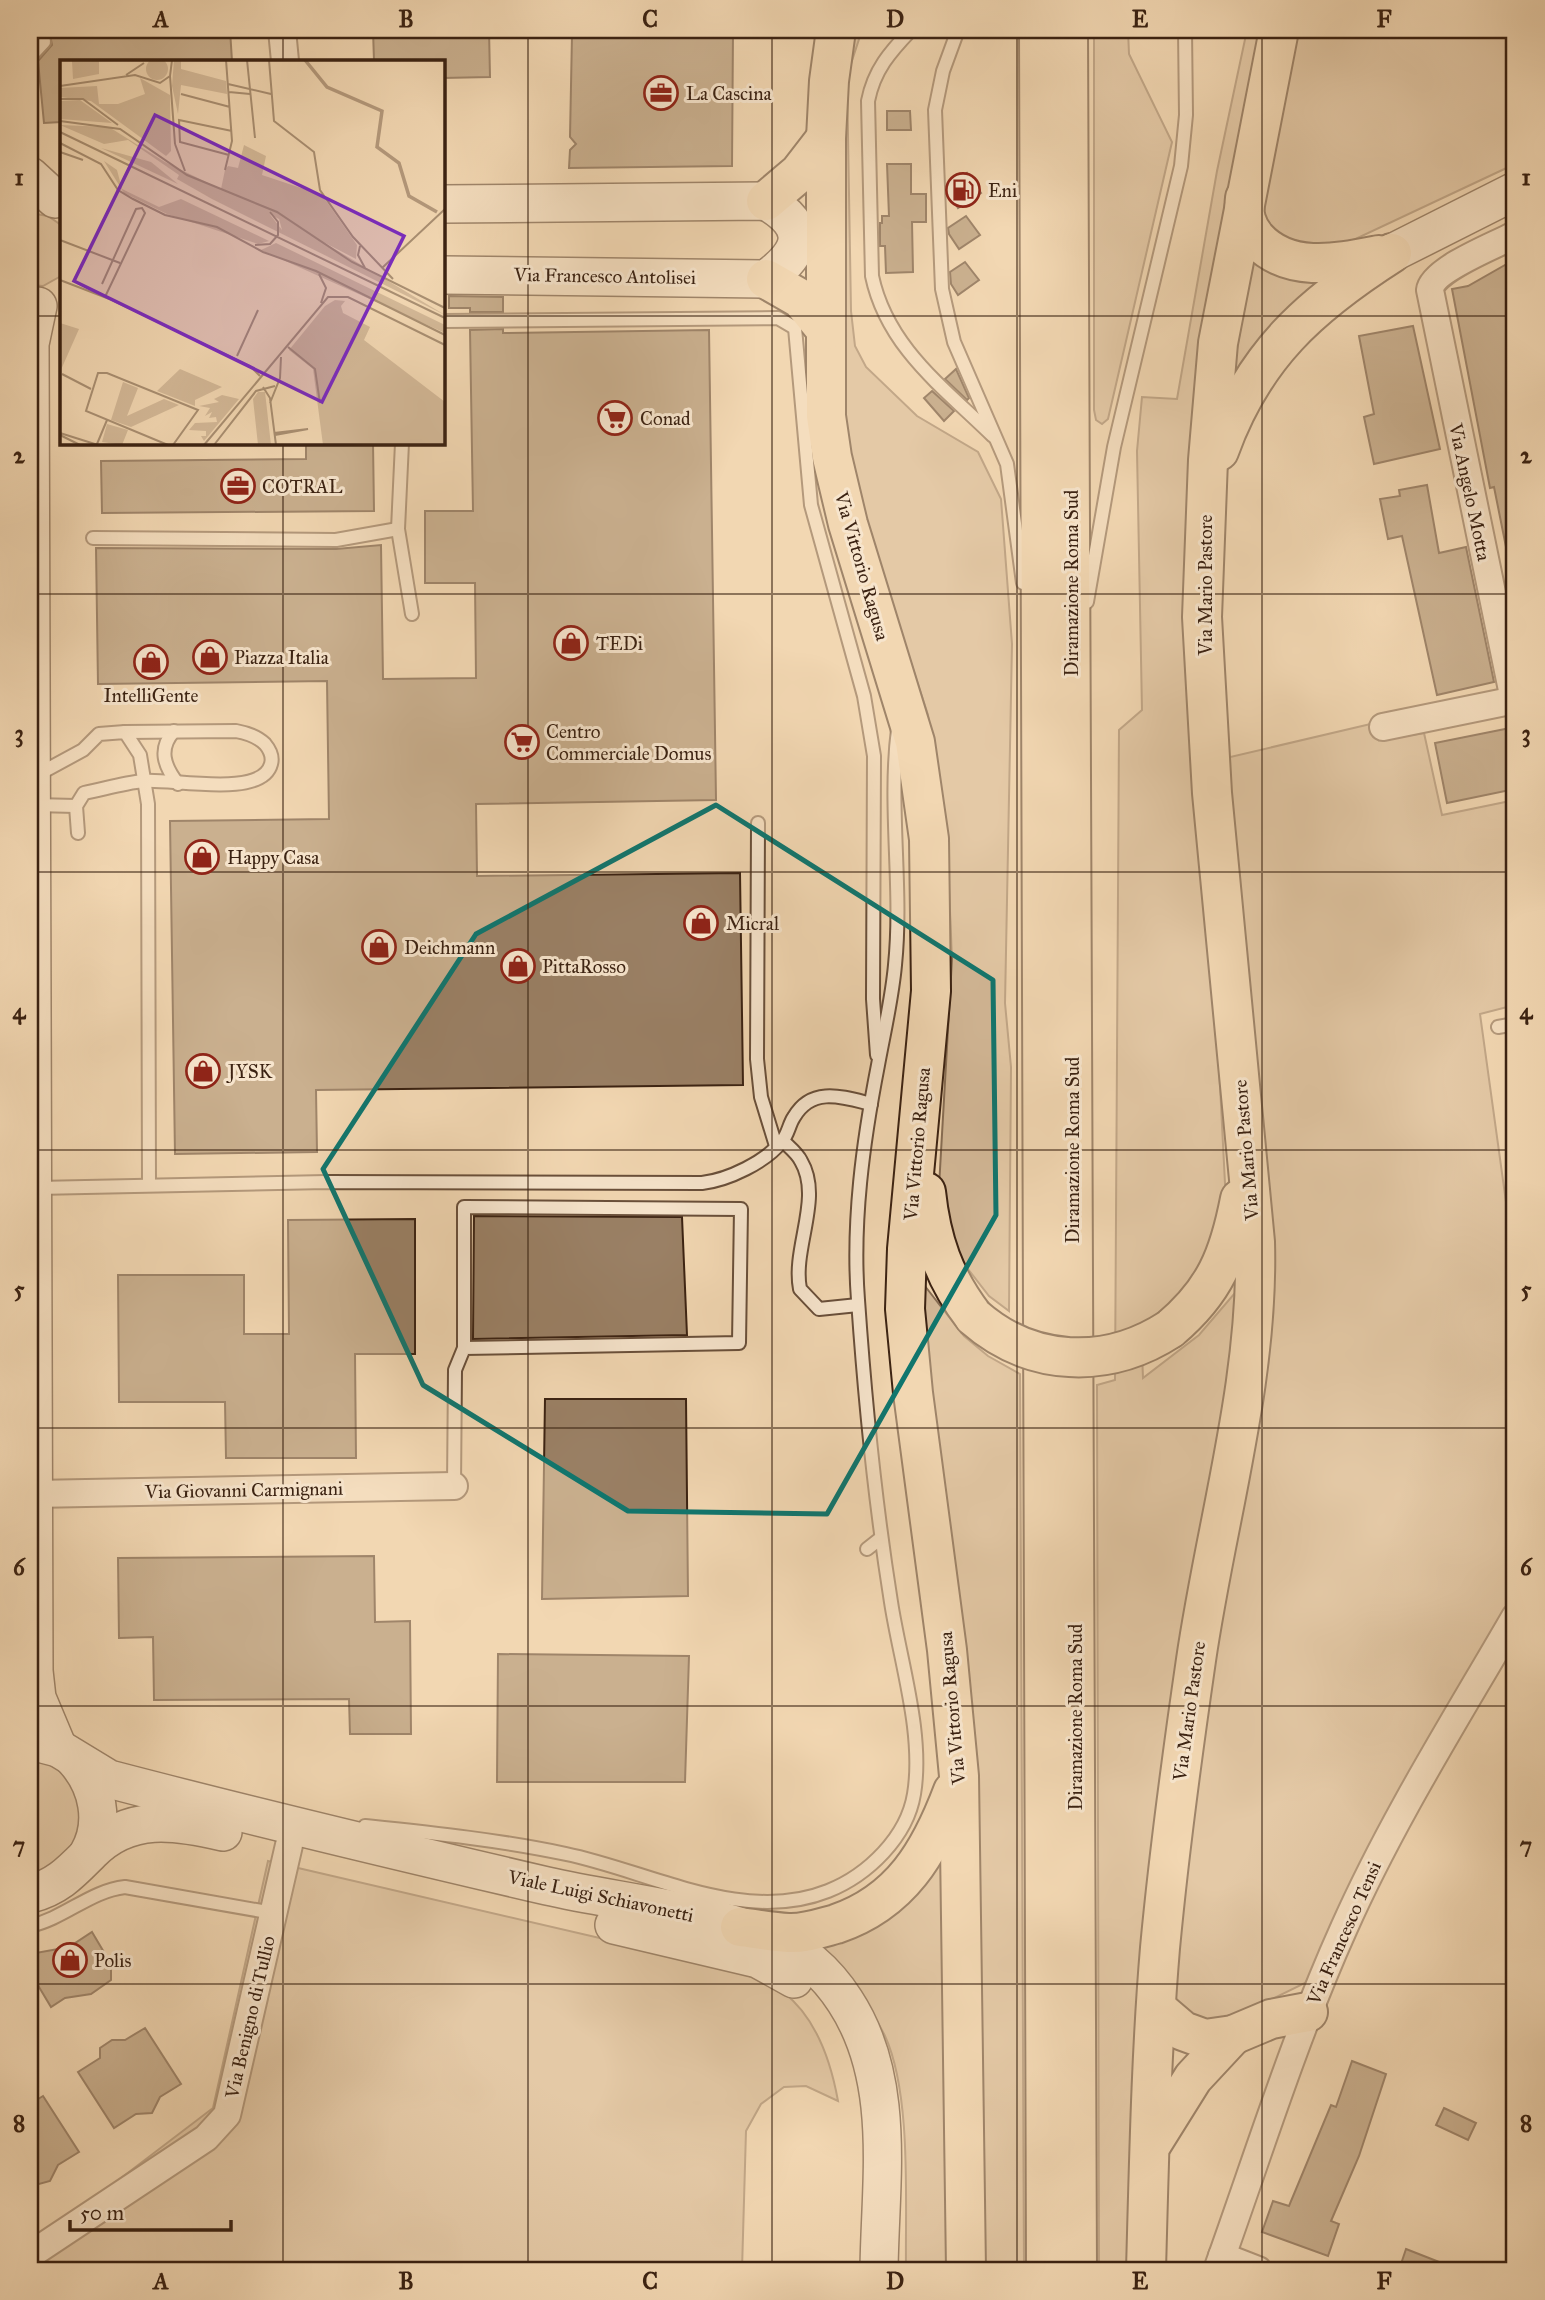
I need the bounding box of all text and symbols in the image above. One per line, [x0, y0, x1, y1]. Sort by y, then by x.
text: A [151, 5, 169, 33]
text: B [398, 5, 414, 33]
text: C [642, 5, 658, 33]
text: D [886, 5, 904, 33]
text: E [1132, 5, 1149, 33]
text: F [1376, 5, 1392, 33]
inset map [60, 60, 444, 444]
office icon: La Cascina [642, 74, 680, 112]
place label: La Cascina [686, 82, 773, 105]
text: 1 [14, 163, 24, 191]
text: 1 [1521, 163, 1531, 191]
fuel station icon: Eni [944, 171, 982, 209]
place label: Eni [988, 179, 1017, 202]
street label: Via Francesco Antolisei [513, 263, 696, 289]
supermarket icon: Conad [596, 399, 634, 437]
place label: Conad [640, 407, 691, 430]
street label: Via Angelo Motta [1443, 420, 1496, 564]
text: 2 [13, 441, 25, 469]
text: 2 [1520, 441, 1532, 469]
office icon: COTRAL [219, 467, 257, 505]
place label: COTRAL [262, 475, 343, 498]
street label: Via Vittorio Ragusa [829, 488, 894, 644]
street label: Diramazione Roma Sud [1060, 489, 1083, 676]
street label: Via Mario Pastore [1194, 514, 1217, 657]
shop icon: TEDi [552, 624, 590, 662]
place label: TEDi [596, 632, 643, 655]
shop icon: Piazza Italia [191, 638, 229, 676]
shop icon: IntelliGente [132, 643, 170, 681]
place label: Piazza Italia [234, 646, 330, 669]
place label: IntelliGente [103, 684, 199, 707]
text: 3 [14, 719, 24, 748]
text: 3 [1521, 719, 1531, 748]
place label: Centro Commerciale Domus [546, 720, 711, 765]
supermarket icon: Centro Commerciale Domus [503, 723, 541, 761]
shop icon: Happy Casa [183, 838, 221, 876]
place label: Happy Casa [227, 846, 320, 869]
shop icon: Micral [682, 904, 720, 942]
place label: Micral [726, 912, 780, 935]
shop icon: Deichmann [360, 928, 398, 966]
place label: Deichmann [404, 936, 495, 959]
shop icon: PittaRosso [499, 947, 537, 985]
place label: PittaRosso [542, 955, 626, 978]
text: 4 [13, 997, 27, 1025]
text: 4 [1520, 997, 1534, 1025]
shop icon: JYSK [184, 1052, 222, 1090]
street label: Diramazione Roma Sud [1061, 1056, 1084, 1243]
place label: JYSK [226, 1060, 273, 1084]
street label: Via Vittorio Ragusa [899, 1066, 936, 1223]
street label: Via Mario Pastore [1228, 1079, 1264, 1222]
text: 5 [14, 1275, 25, 1303]
text: 5 [1521, 1275, 1532, 1303]
street label: Via Giovanni Carmignani [144, 1477, 343, 1504]
text: 6 [13, 1553, 26, 1581]
text: 6 [1520, 1553, 1533, 1581]
street label: Diramazione Roma Sud [1064, 1623, 1087, 1810]
street label: Via Vittorio Ragusa [934, 1629, 971, 1786]
street label: Via Mario Pastore [1168, 1640, 1210, 1783]
text: 7 [13, 1831, 25, 1859]
text: 7 [1520, 1831, 1532, 1859]
street label: Via Francesco Tensi [1302, 1858, 1386, 2009]
street label: Viale Luigi Schiavonetti [505, 1865, 696, 1928]
street label: Via Benigno di Tullio [220, 1933, 281, 2102]
shop icon: Polis [51, 1941, 89, 1979]
place label: Polis [94, 1949, 131, 1972]
text: 8 [13, 2109, 25, 2137]
text: 8 [1520, 2109, 1532, 2137]
scale bar [70, 2188, 231, 2232]
text: 50 m [80, 2200, 125, 2226]
text: A [151, 2267, 169, 2295]
text: B [398, 2267, 414, 2295]
text: C [642, 2267, 658, 2295]
text: D [886, 2267, 904, 2295]
text: E [1132, 2267, 1149, 2295]
text: F [1376, 2267, 1392, 2295]

